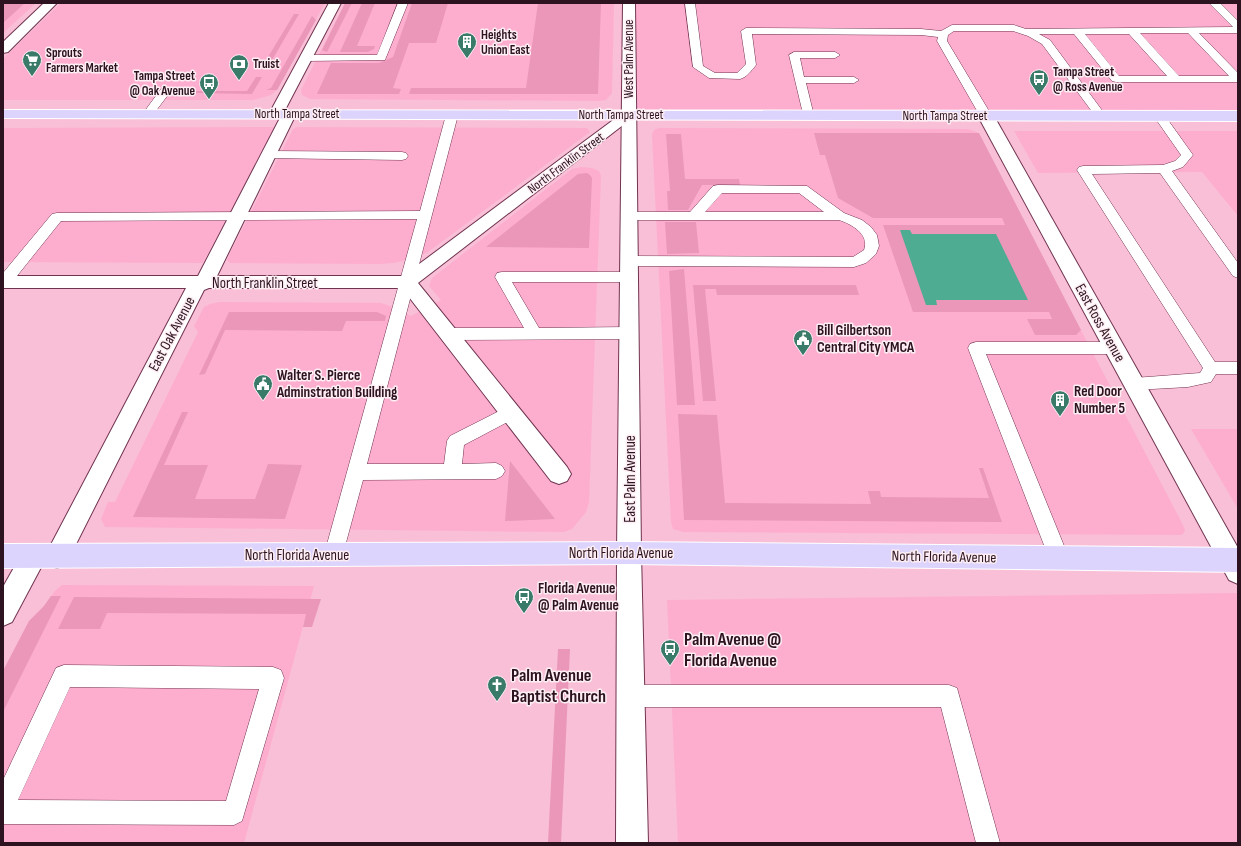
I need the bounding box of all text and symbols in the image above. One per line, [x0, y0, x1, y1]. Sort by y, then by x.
street label: West Palm Avenue [621, 19, 637, 99]
place label: Heights Union East [481, 27, 530, 58]
building icon: Heights Union East [456, 31, 478, 59]
place label: Sprouts Farmers Market [46, 45, 119, 76]
supermarket icon: Sprouts Farmers Market [21, 49, 43, 77]
bank icon: Truist [228, 53, 250, 81]
place label: Truist [253, 56, 280, 72]
place label: Tampa Street @ Ross Avenue [1053, 64, 1123, 95]
place label: Tampa Street @ Oak Avenue [130, 68, 196, 99]
bus stop icon: Tampa Street @ Ross Avenue [1028, 68, 1050, 96]
bus stop icon: Tampa Street @ Oak Avenue [198, 72, 220, 100]
street label: North Tampa Street [254, 106, 340, 122]
street label: North Tampa Street [578, 107, 664, 123]
street label: North Tampa Street [902, 108, 988, 124]
street label: North Franklin Street [525, 129, 607, 197]
street label: North Franklin Street [212, 274, 318, 293]
street label: East Ross Avenue [1071, 280, 1129, 366]
street label: East Oak Avenue [144, 293, 200, 375]
place label: Bill Gilbertson Central City YMCA [817, 321, 915, 357]
public building icon: Bill Gilbertson Central City YMCA [792, 328, 814, 356]
place label: Walter S. Pierce Adminstration Building [276, 366, 398, 402]
public building icon: Walter S. Pierce Adminstration Building [252, 373, 274, 401]
place label: Red Door Number 5 [1074, 382, 1125, 418]
building icon: Red Door Number 5 [1049, 389, 1071, 417]
street label: East Palm Avenue [621, 435, 640, 523]
street label: North Florida Avenue [569, 544, 673, 563]
street label: North Florida Avenue [245, 546, 349, 565]
street label: North Florida Avenue [892, 547, 996, 567]
place label: Florida Avenue @ Palm Avenue [538, 579, 619, 615]
bus stop icon: Florida Avenue @ Palm Avenue [513, 586, 535, 614]
place label: Palm Avenue @ Florida Avenue [684, 629, 781, 671]
bus stop icon: Palm Avenue @ Florida Avenue [659, 638, 681, 666]
place label: Palm Avenue Baptist Church [511, 665, 606, 707]
church icon: Palm Avenue Baptist Church [486, 674, 508, 702]

